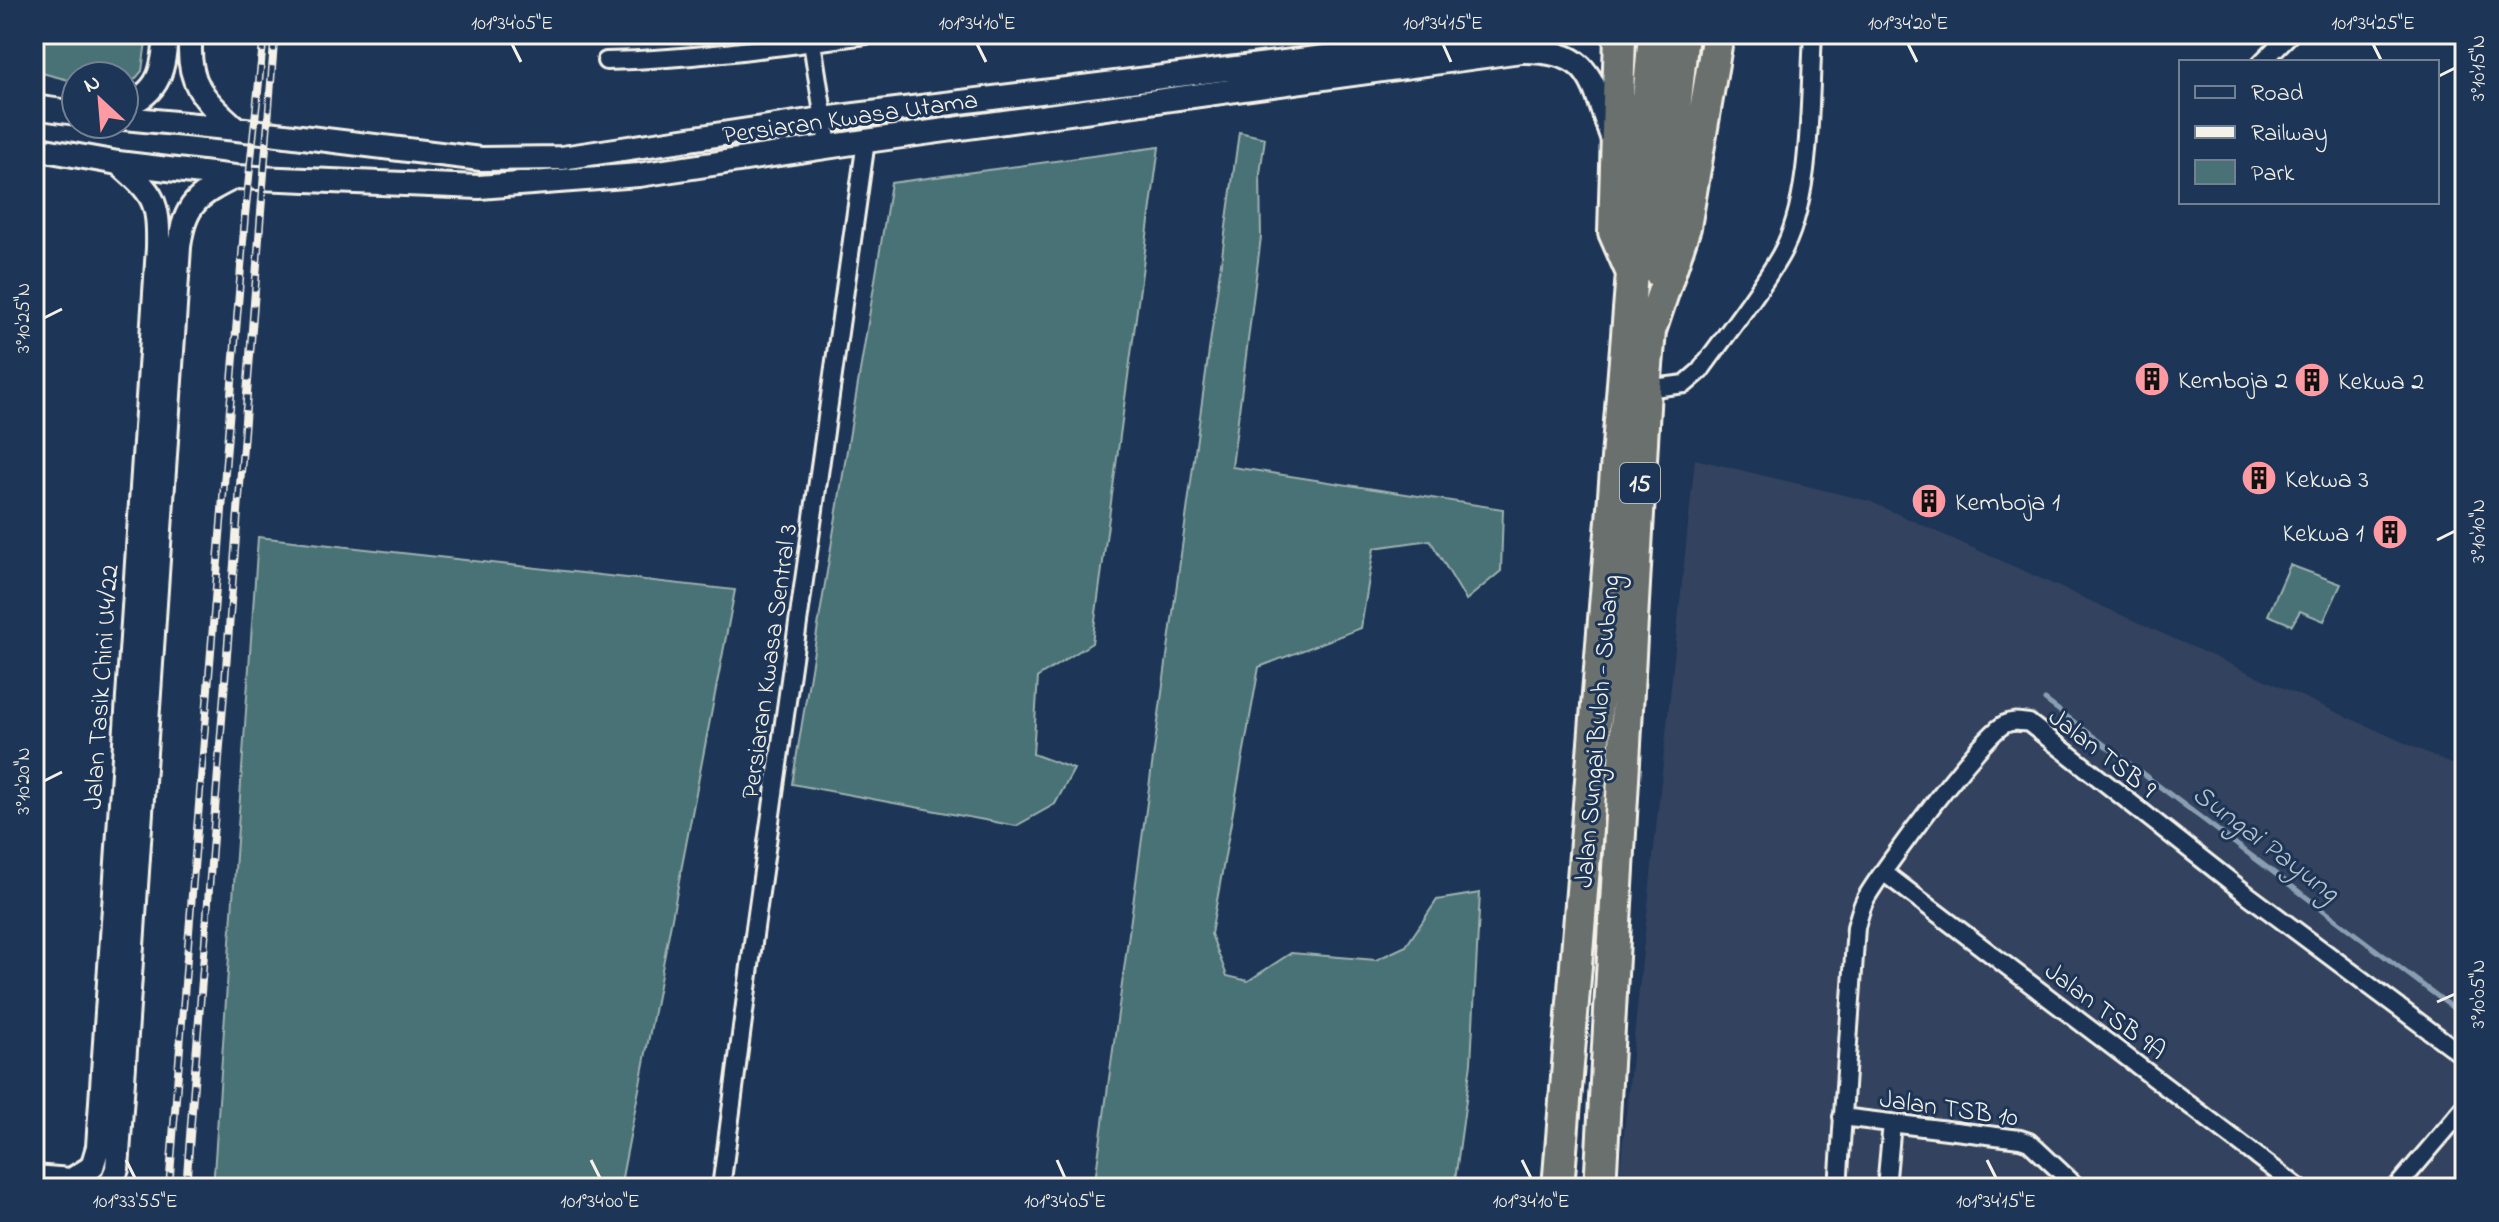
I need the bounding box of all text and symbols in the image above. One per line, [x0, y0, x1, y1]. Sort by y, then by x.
text: 101°34'05"E [471, 10, 553, 39]
text: 101°34'10"E [938, 10, 1016, 39]
text: 101°34'15"E [1403, 10, 1483, 39]
text: 101°34'20"E [1868, 10, 1948, 39]
text: 101°34'25"E [2331, 10, 2415, 39]
text: 3°10'15"N [2465, 35, 2494, 101]
north arrow [60, 60, 140, 140]
legend [2179, 60, 2439, 204]
text: N [79, 67, 106, 102]
text: Road [2251, 77, 2304, 112]
street label: Persiaran Kwasa Utama [720, 82, 981, 156]
text: Railway [2251, 117, 2328, 153]
text: Park [2251, 157, 2295, 192]
text: 3°10'25"N [10, 283, 39, 353]
building icon: Kemboja 2 [2133, 360, 2171, 398]
building icon: Kekwa 2 [2293, 361, 2331, 399]
place label: Kemboja 2 [2178, 363, 2288, 401]
place label: Kekwa 2 [2338, 364, 2424, 402]
building icon: Kekwa 3 [2240, 459, 2278, 497]
place label: Kekwa 3 [2285, 462, 2369, 500]
road number: 15 [1620, 463, 1660, 503]
building icon: Kemboja 1 [1910, 482, 1948, 520]
place label: Kemboja 1 [1955, 485, 2060, 523]
text: 3°10'10"N [2465, 499, 2494, 563]
building icon: Kekwa 1 [2371, 513, 2409, 551]
place label: Kekwa 1 [2282, 516, 2364, 554]
street label: Persiaran Kwasa Sentral 3 [733, 521, 809, 802]
street label: Jalan Tasik Chini U4/22 [75, 563, 131, 811]
street label: Jalan Sungai Buloh - Subang [1566, 573, 1632, 889]
street label: Jalan TSB 9 [2039, 700, 2163, 809]
text: 3°10'20"N [10, 747, 39, 815]
water label: Sungai Payung [2183, 776, 2348, 915]
street label: Jalan TSB 9A [2035, 954, 2173, 1071]
text: 3°10'05"N [2465, 960, 2494, 1028]
street label: Jalan TSB 10 [1877, 1081, 2020, 1138]
text: 101°33'55"E [92, 1188, 178, 1217]
text: 101°34'00"E [560, 1188, 640, 1217]
text: 101°34'05"E [1024, 1188, 1106, 1217]
text: 101°34'10"E [1492, 1188, 1570, 1217]
text: 101°34'15"E [1956, 1188, 2036, 1217]

